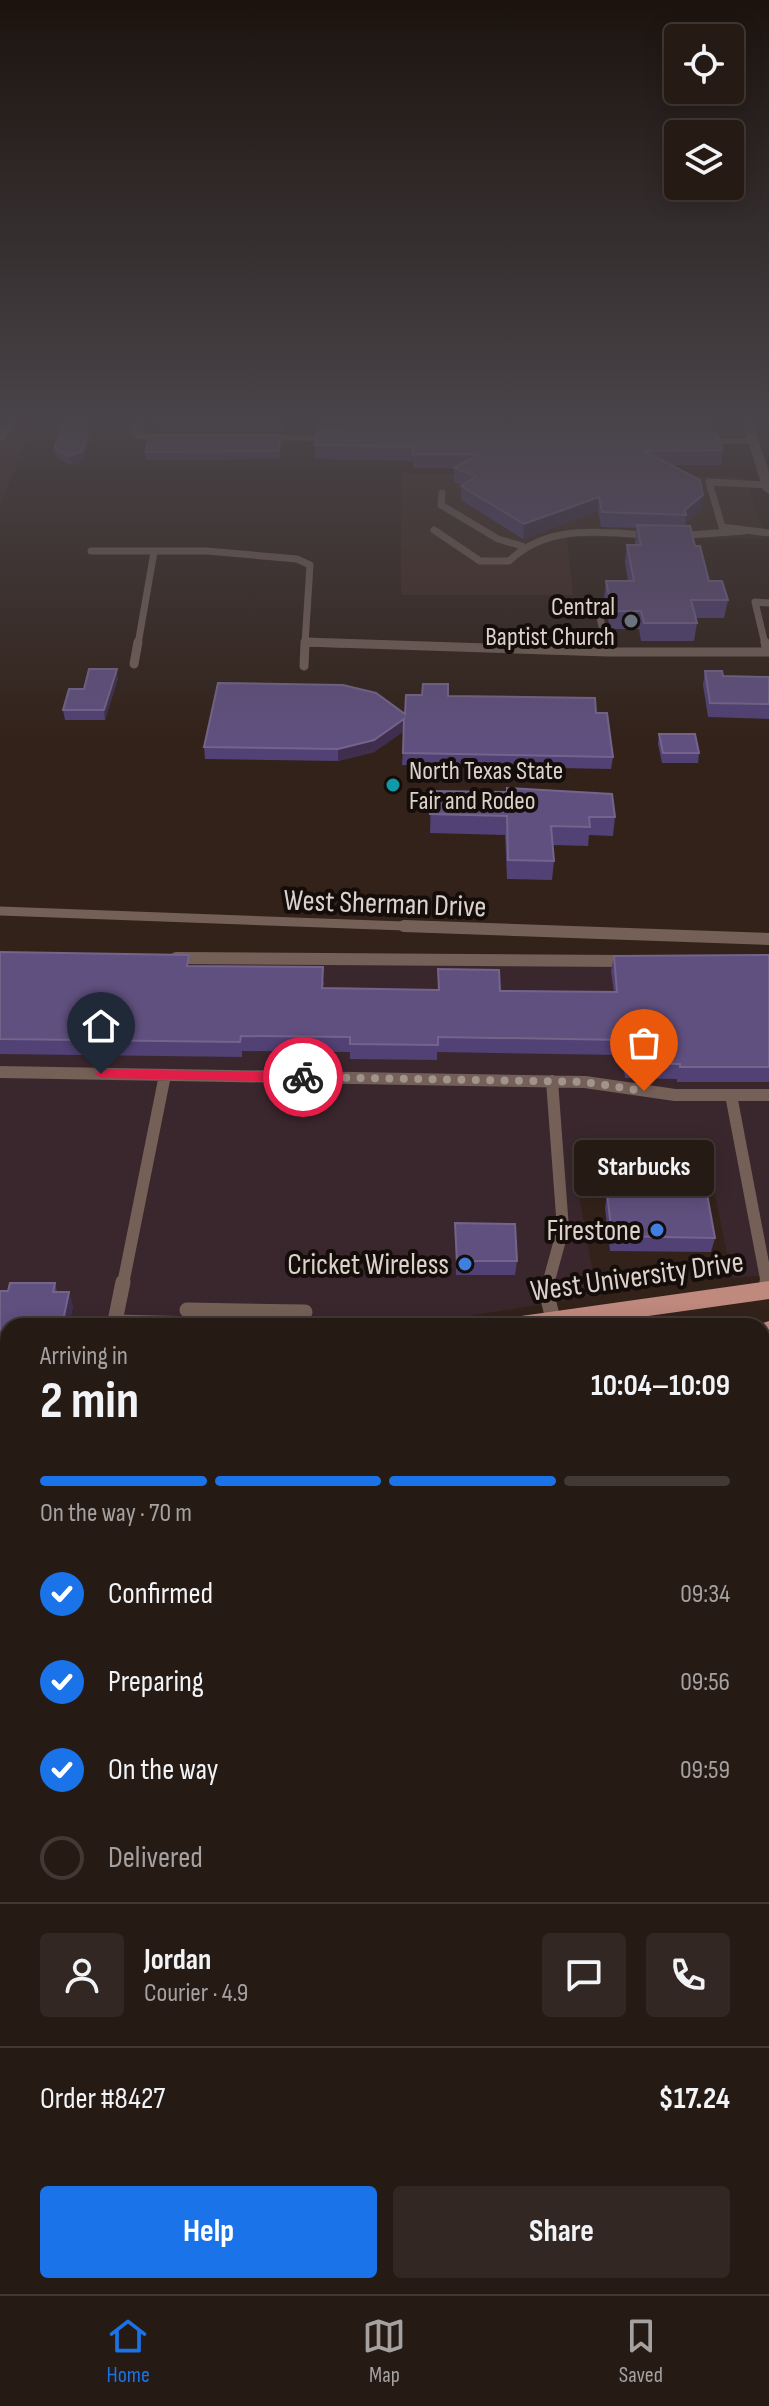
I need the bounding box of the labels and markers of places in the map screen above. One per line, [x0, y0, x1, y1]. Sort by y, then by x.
place label: Central Baptist Church [485, 592, 615, 653]
marker: Central Baptist Church [622, 612, 640, 630]
place label: North Texas State Fair and Rodeo [409, 756, 563, 817]
marker: North Texas State Fair and Rodeo [384, 776, 402, 794]
pin [67, 992, 135, 1074]
pin [610, 1009, 678, 1091]
callout: Starbucks [574, 1139, 714, 1195]
place label: Firestone [546, 1213, 641, 1249]
marker: Firestone [648, 1221, 666, 1239]
place label: Cricket Wireless [287, 1247, 449, 1283]
marker: Cricket Wireless [456, 1255, 474, 1273]

